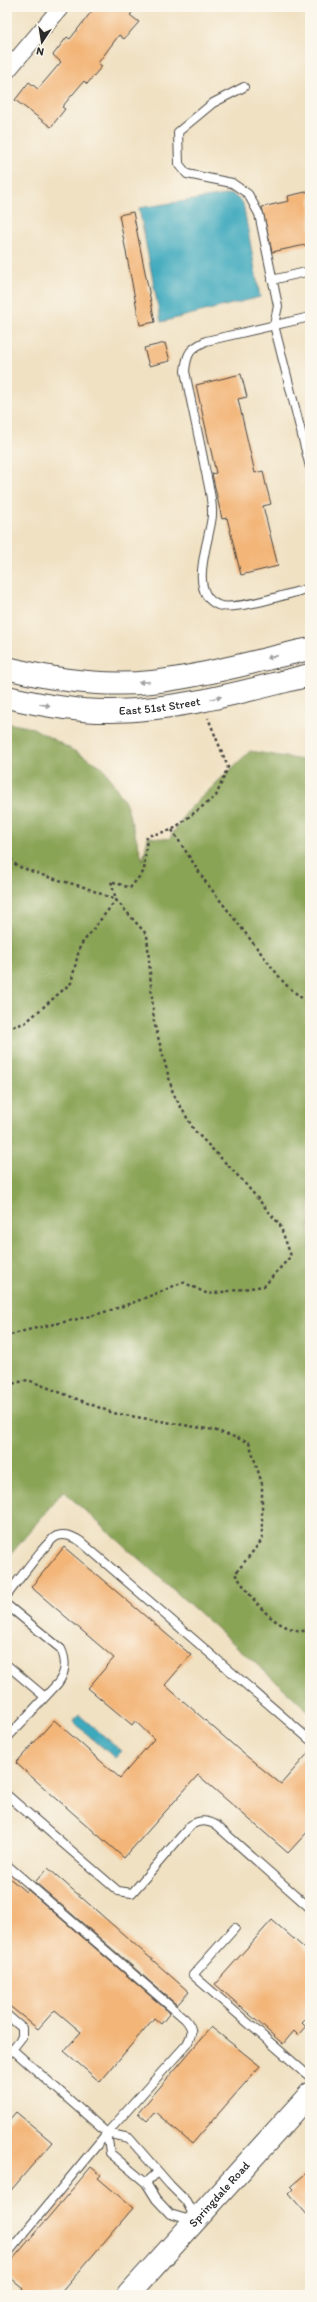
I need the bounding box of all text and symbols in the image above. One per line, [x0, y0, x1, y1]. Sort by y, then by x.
north arrow [22, 22, 62, 62]
text: N [35, 44, 45, 58]
one-way arrow [266, 655, 278, 661]
one-way arrow [137, 679, 150, 685]
street label: East 51st Street [119, 694, 202, 718]
one-way arrow [209, 694, 222, 700]
one-way arrow [39, 702, 51, 708]
street label: Springdale Road [186, 2158, 253, 2230]

